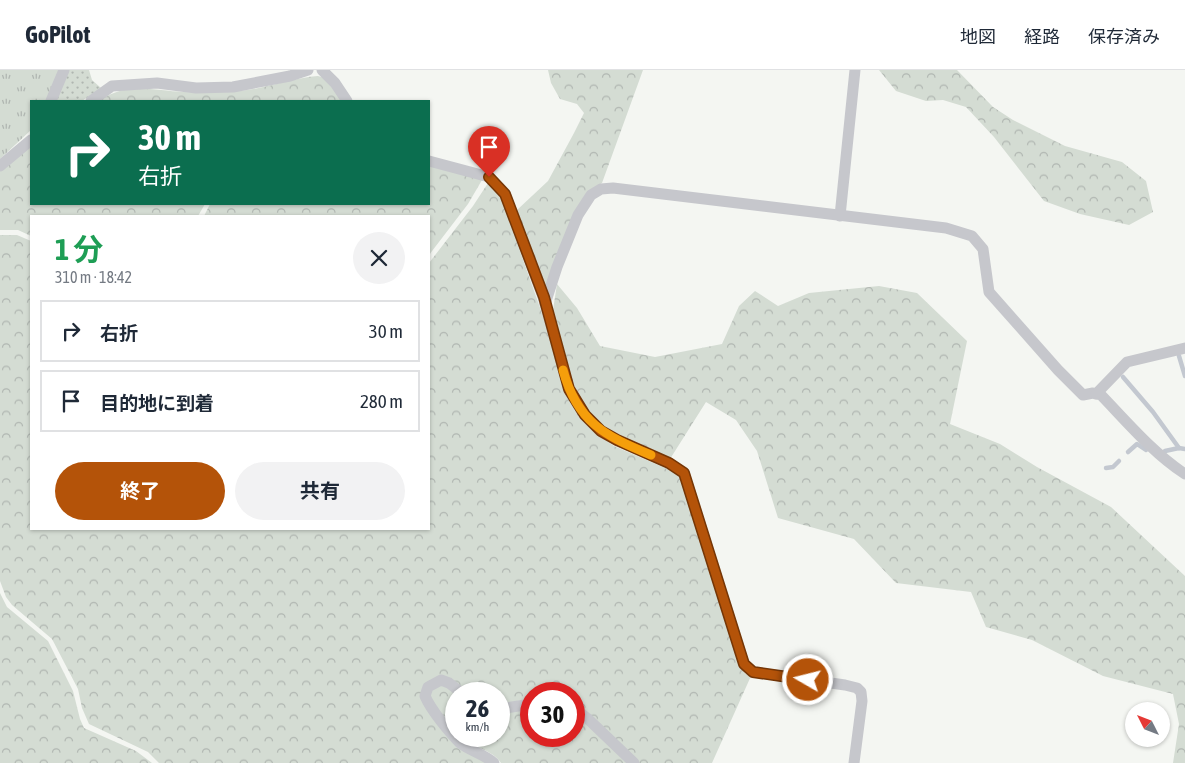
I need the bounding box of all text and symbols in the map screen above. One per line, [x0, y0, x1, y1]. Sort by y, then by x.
text: GoPilot [25, 21, 90, 48]
text: 地図 [960, 26, 996, 47]
text: 経路 [1024, 26, 1060, 47]
text: 保存済み [1088, 26, 1160, 47]
text: 30 m [138, 117, 201, 157]
icon: right [55, 120, 120, 185]
pin [468, 126, 510, 177]
icon: arrive [475, 133, 503, 161]
text: 右折 [138, 163, 182, 189]
text: 1 分 [55, 232, 103, 266]
button: close [353, 232, 405, 284]
text: 310 m · 18:42 [55, 268, 132, 286]
icon: right [57, 317, 85, 345]
text: 30 m [369, 320, 403, 342]
text: 右折 [100, 322, 138, 344]
icon: arrive [57, 387, 85, 415]
text: 280 m [360, 390, 403, 412]
text: 目的地に到着 [100, 392, 214, 414]
button: 終了 [55, 462, 225, 520]
button: 共有 [235, 462, 405, 520]
position arrow [781, 653, 833, 705]
speed limit sign: 30 [520, 682, 585, 747]
text: 26 [466, 694, 489, 722]
north arrow [1125, 702, 1170, 748]
map controls [1125, 702, 1170, 747]
text: km/h [466, 720, 489, 734]

